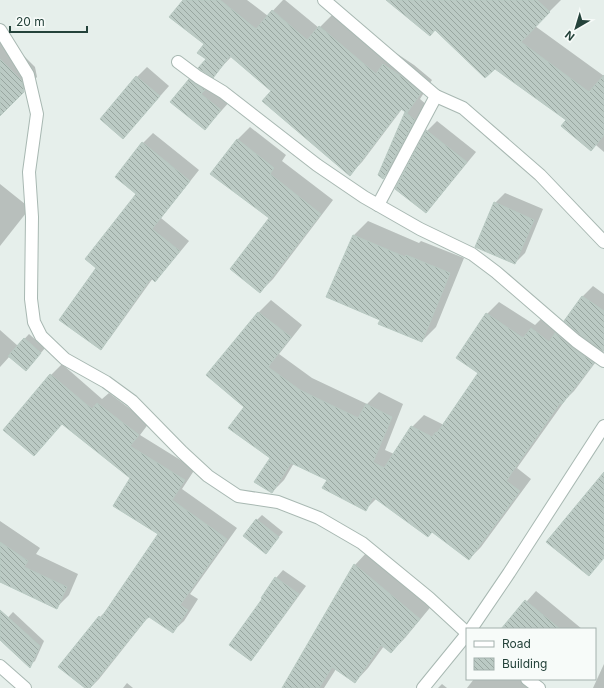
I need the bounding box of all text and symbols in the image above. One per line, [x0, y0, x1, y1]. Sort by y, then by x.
scale bar [10, 8, 87, 34]
north arrow [556, 8, 596, 48]
text: 20 m [16, 14, 45, 29]
text: N [562, 28, 577, 44]
legend [466, 628, 596, 680]
text: Road [502, 636, 531, 651]
text: Building [502, 656, 547, 671]

